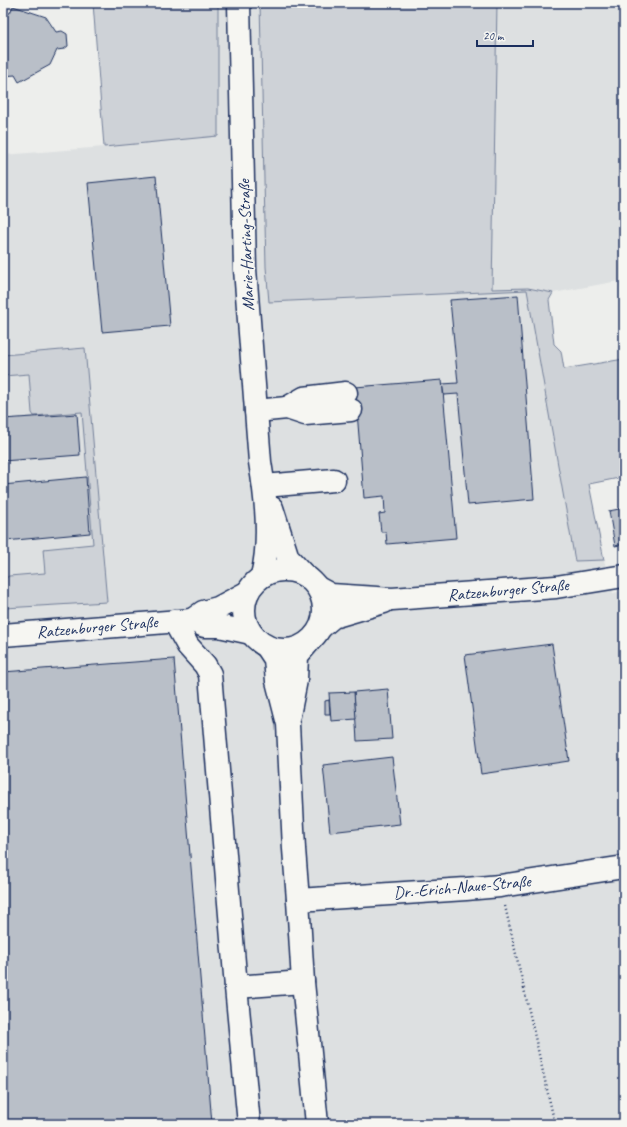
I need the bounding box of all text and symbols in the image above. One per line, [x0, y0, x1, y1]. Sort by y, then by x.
scale bar [477, 22, 533, 48]
text: 20 m [483, 28, 505, 44]
street label: Marie-Harting-Straße [233, 178, 259, 311]
street label: Ratzenburger Straße [447, 574, 571, 606]
street label: Ratzenburger Straße [36, 611, 160, 643]
street label: Dr.-Erich-Naue-Straße [393, 870, 533, 903]

